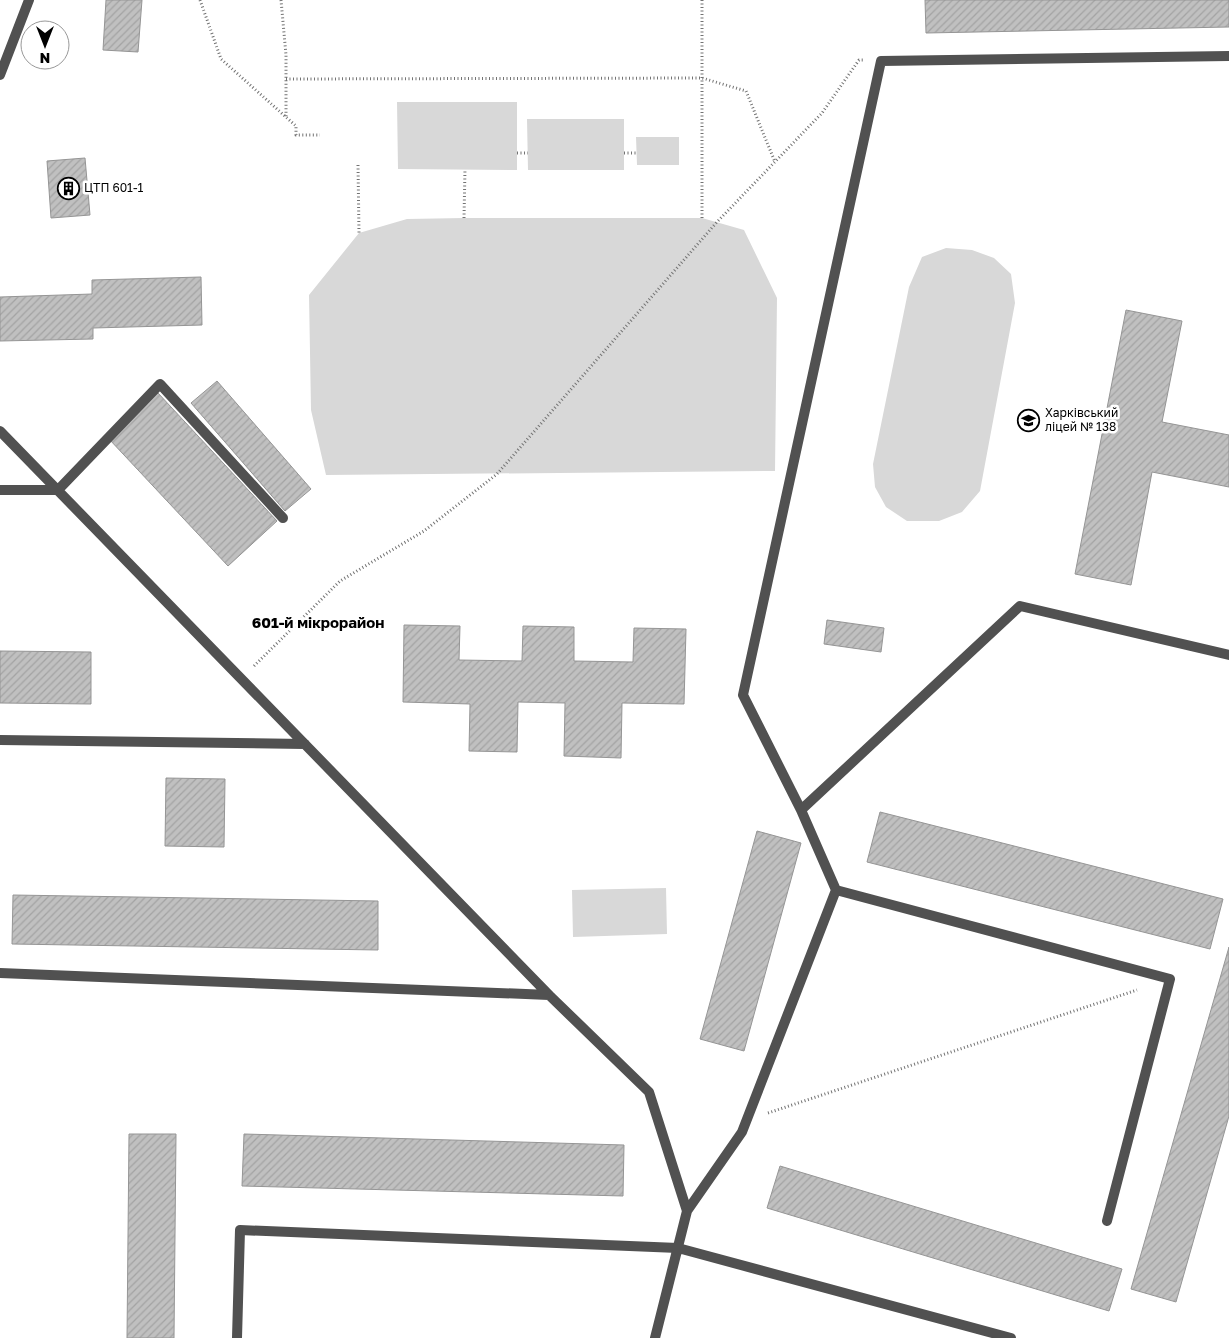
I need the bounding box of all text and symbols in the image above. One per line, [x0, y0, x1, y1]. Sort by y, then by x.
north arrow [20, 20, 70, 70]
text: N [40, 50, 50, 67]
building icon: ЦТП 601-1 [56, 176, 80, 200]
place label: ЦТП 601-1 [84, 180, 143, 195]
place label: Харківський ліцей № 138 [1045, 405, 1118, 434]
school or university icon: Харківський ліцей № 138 [1017, 408, 1041, 432]
district label: 601-й мікрорайон [252, 613, 384, 631]

